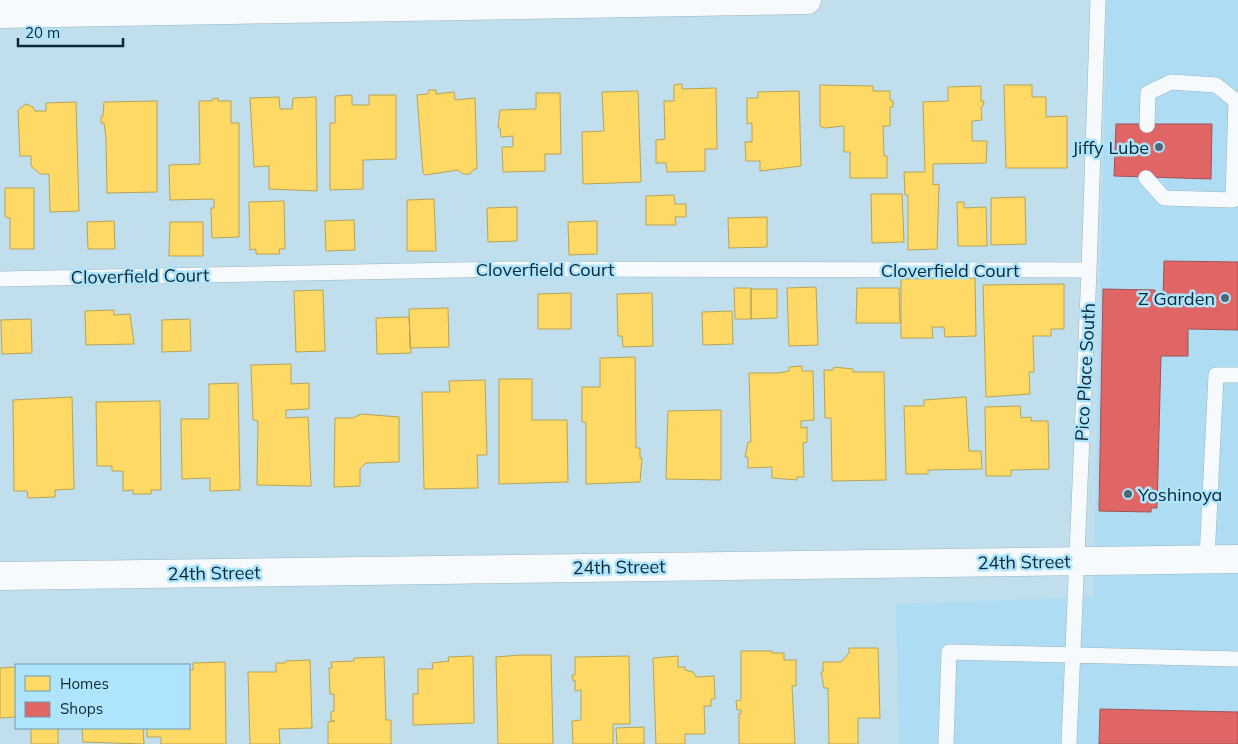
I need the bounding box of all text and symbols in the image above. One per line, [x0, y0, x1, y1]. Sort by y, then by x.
scale bar [18, 15, 122, 47]
text: 20 m [25, 23, 60, 42]
place label: Jiffy Lube [1072, 136, 1149, 159]
marker: Jiffy Lube [1153, 141, 1165, 153]
street label: Cloverfield Court [476, 258, 614, 281]
street label: Cloverfield Court [881, 259, 1019, 282]
street label: Cloverfield Court [71, 263, 209, 289]
place label: Z Garden [1138, 287, 1215, 310]
marker: Z Garden [1219, 292, 1231, 304]
street label: Pico Place South [1070, 302, 1100, 442]
place label: Yoshinoya [1137, 483, 1222, 506]
marker: Yoshinoya [1122, 488, 1134, 500]
street label: 24th Street [977, 550, 1071, 574]
street label: 24th Street [572, 555, 666, 579]
street label: 24th Street [167, 561, 261, 585]
legend [15, 664, 190, 729]
text: Homes [60, 674, 109, 693]
text: Shops [60, 699, 103, 718]

